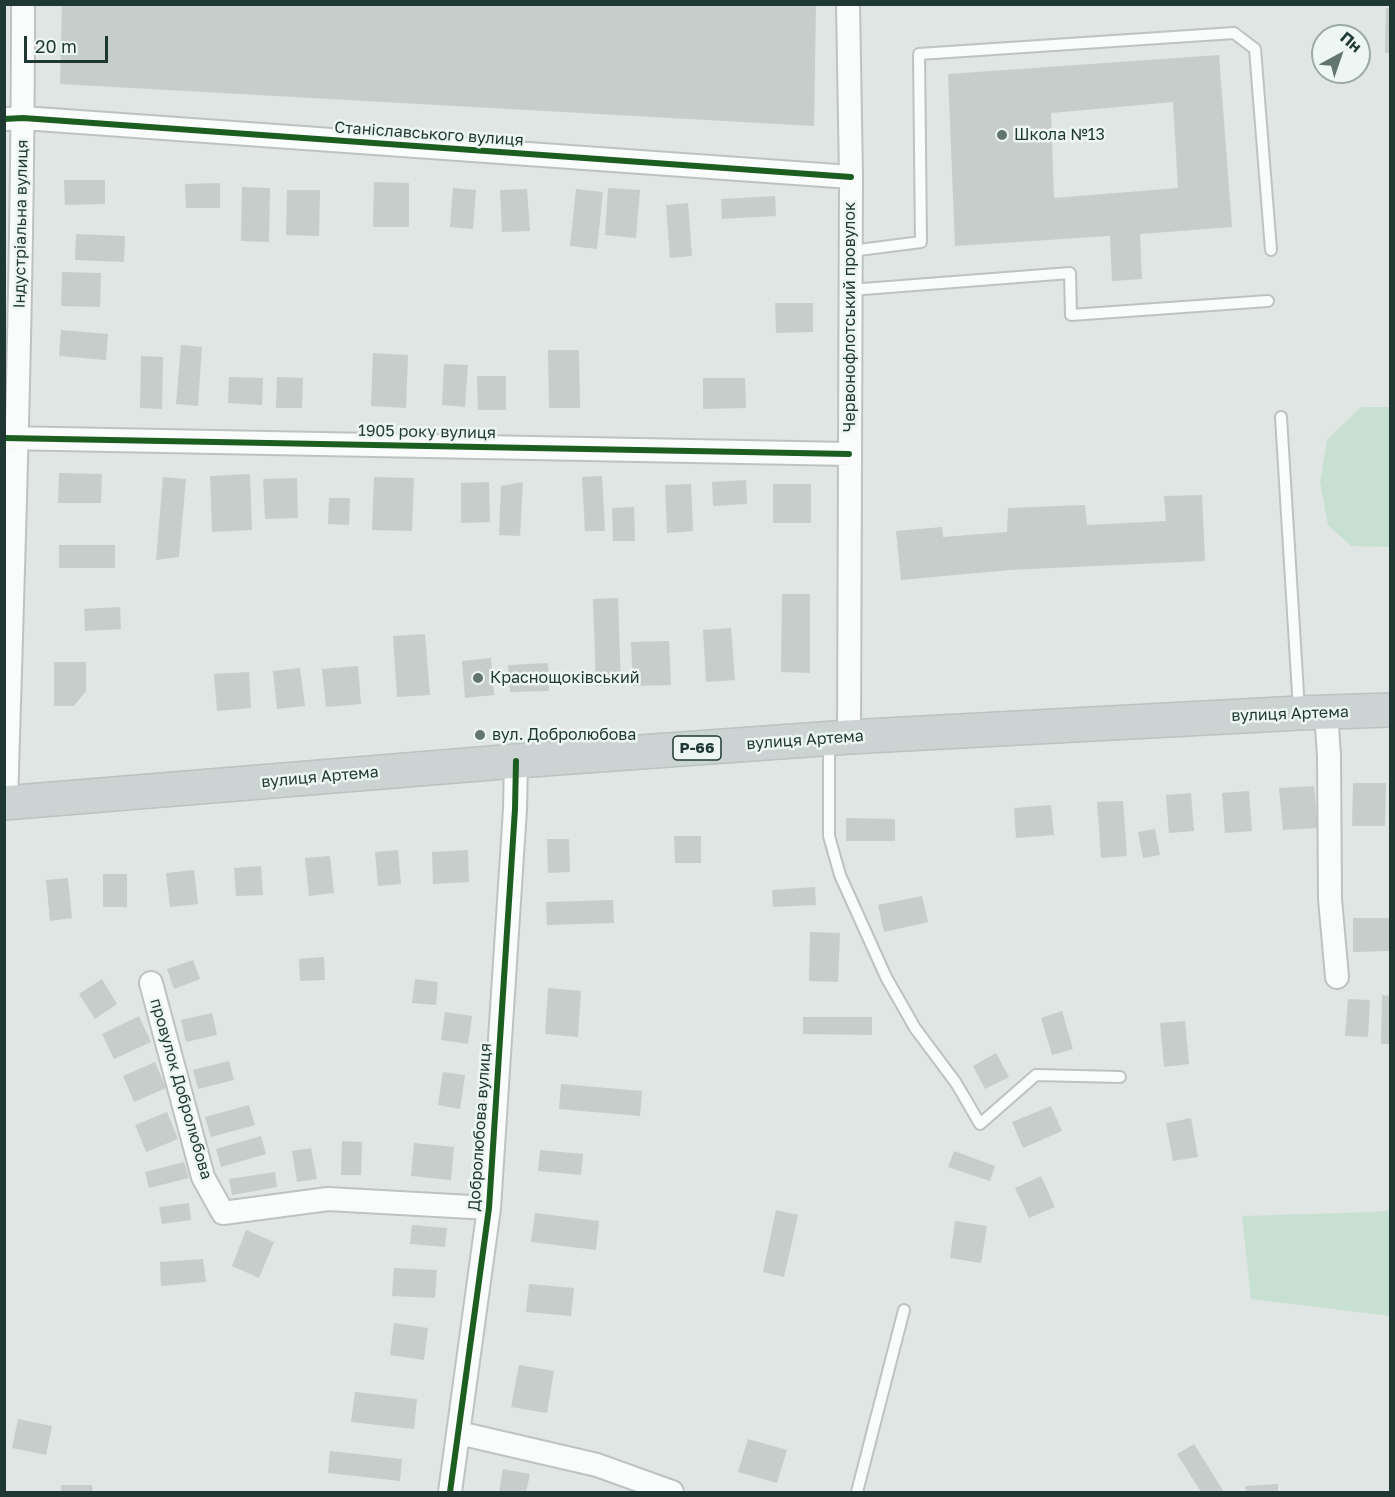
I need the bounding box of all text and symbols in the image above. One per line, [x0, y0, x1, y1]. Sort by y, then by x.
scale bar [27, 24, 111, 62]
north arrow [1311, 24, 1371, 84]
text: Пн [1337, 27, 1366, 56]
text: 20 m [35, 35, 77, 57]
street label: Станіславського вулиця [334, 118, 524, 150]
place label: Школа №13 [1014, 125, 1105, 145]
marker: Школа №13 [995, 128, 1009, 142]
street label: Індустріальна вулиця [10, 139, 32, 309]
street label: Червонофлотський провулок [840, 202, 860, 432]
street label: 1905 року вулиця [358, 421, 496, 443]
place label: Краснощоківський [490, 668, 640, 688]
marker: Краснощоківський [471, 671, 485, 685]
street label: вулиця Артема [1231, 702, 1349, 726]
place label: вул. Добролюбова [492, 725, 636, 745]
street label: вулиця Артема [746, 726, 864, 754]
marker: вул. Добролюбова [473, 728, 487, 742]
road number: Р-66 [673, 736, 721, 760]
street label: вулиця Артема [261, 762, 379, 792]
street label: провулок Добролюбова [146, 996, 216, 1182]
street label: Добролюбова вулиця [465, 1042, 495, 1212]

